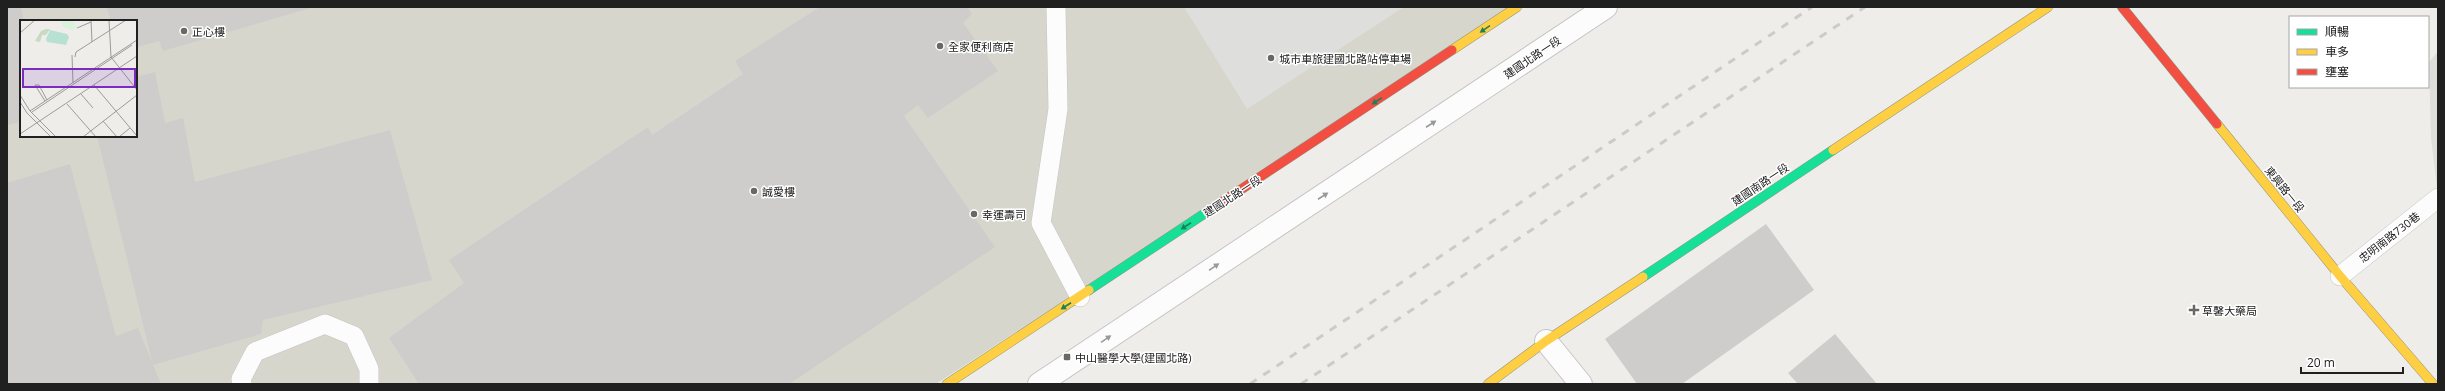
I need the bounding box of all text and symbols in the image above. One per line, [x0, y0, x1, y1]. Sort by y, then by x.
legend [2289, 16, 2429, 88]
inset map [20, 20, 137, 137]
text: 順暢 [2325, 23, 2349, 40]
place label: 正心樓 [192, 24, 225, 39]
one-way arrow [1479, 25, 1490, 33]
marker: 正心樓 [179, 26, 189, 36]
street label: 建國北路一段 [1500, 32, 1564, 82]
place label: 全家便利商店 [948, 39, 1014, 54]
marker: 全家便利商店 [935, 41, 945, 51]
text: 車多 [2325, 43, 2349, 60]
place label: 城市車旅建國北路站停車場 [1279, 51, 1411, 66]
marker: 城市車旅建國北路站停車場 [1266, 53, 1276, 63]
text: 壅塞 [2325, 63, 2349, 80]
one-way arrow [1371, 97, 1382, 105]
one-way arrow [1426, 120, 1436, 128]
street label: 建國南路一段 [1728, 159, 1792, 209]
street label: 東興路一段 [2262, 163, 2308, 215]
street label: 建國北路一段 [1200, 172, 1264, 220]
place label: 誠愛樓 [762, 184, 795, 199]
marker: 誠愛樓 [749, 186, 759, 196]
one-way arrow [1318, 192, 1328, 200]
place label: 幸運壽司 [982, 207, 1026, 222]
street label: 忠明南路730巷 [2355, 208, 2423, 266]
marker: 幸運壽司 [969, 209, 979, 219]
one-way arrow [1180, 223, 1192, 230]
one-way arrow [1209, 264, 1220, 271]
one-way arrow [1061, 302, 1071, 310]
place label: 草馨大藥局 [2202, 303, 2257, 318]
marker: 草馨大藥局 [2189, 305, 2199, 315]
one-way arrow [1101, 335, 1111, 343]
scale bar [2301, 349, 2403, 375]
place label: 中山醫學大學(建國北路) [1075, 350, 1192, 365]
marker: 中山醫學大學(建國北路) [1062, 352, 1072, 362]
text: 20 m [2307, 354, 2335, 371]

